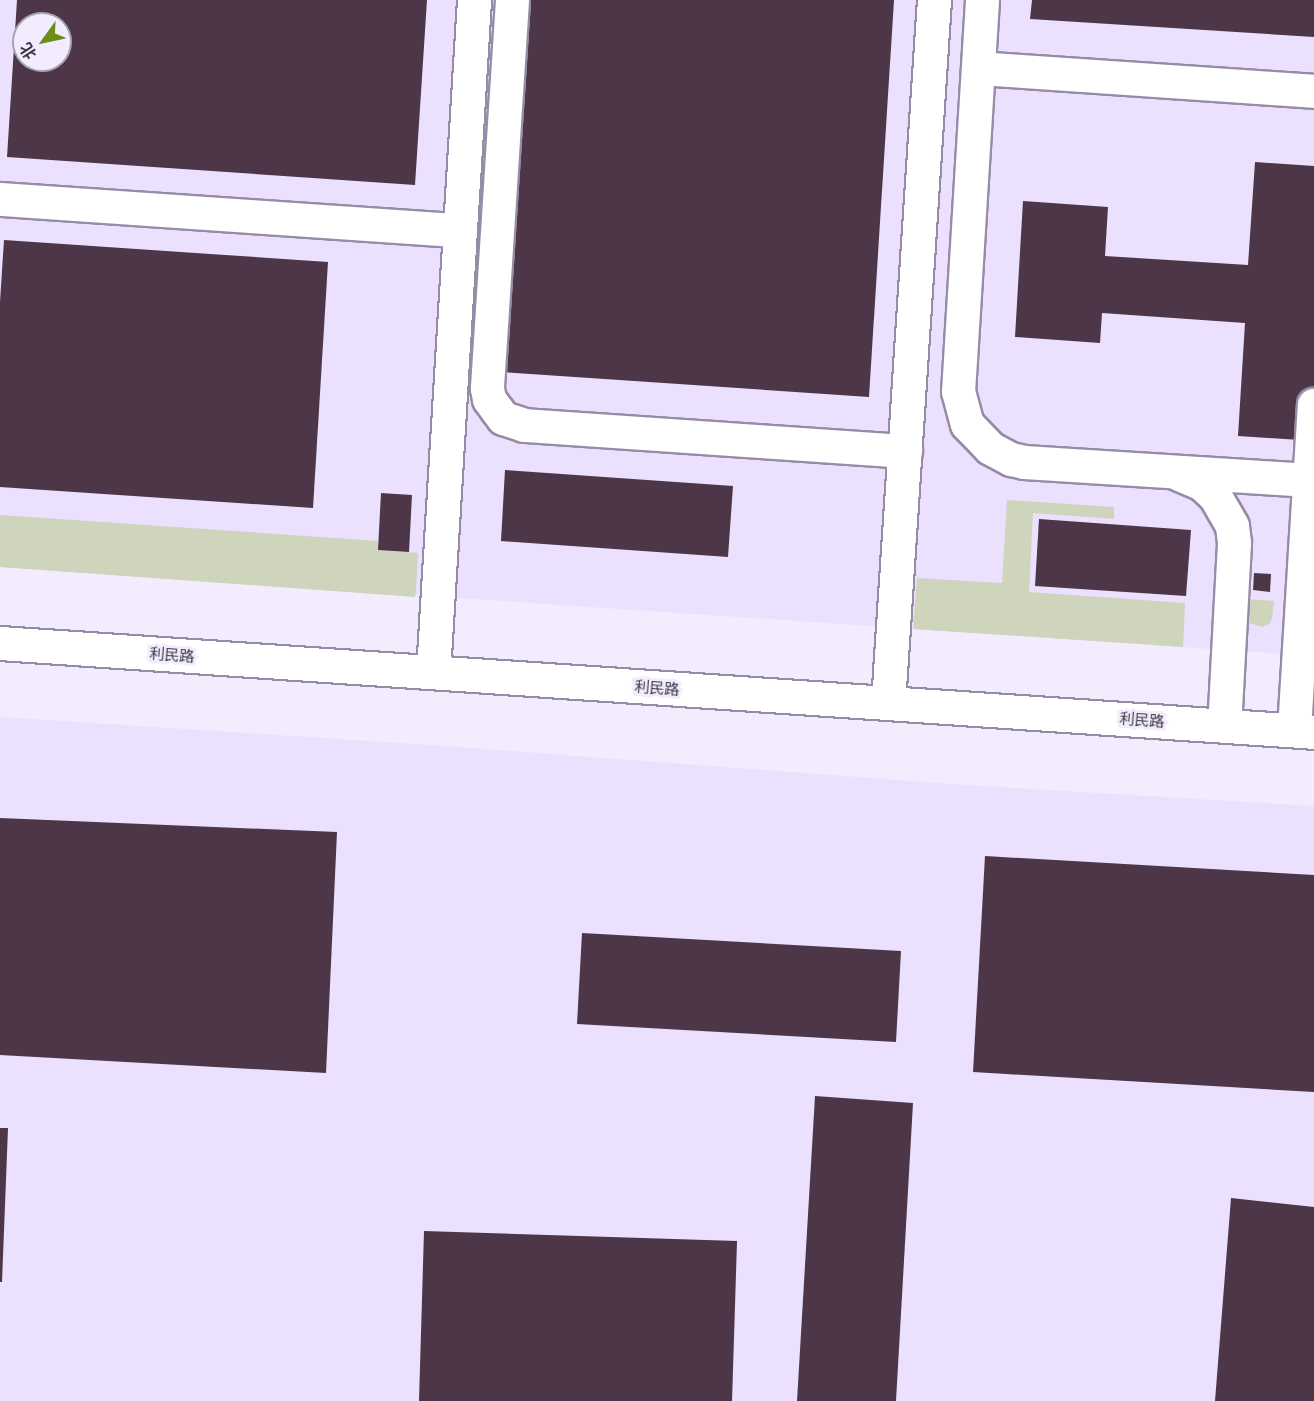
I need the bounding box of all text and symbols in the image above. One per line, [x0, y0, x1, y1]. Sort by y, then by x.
north arrow [12, 12, 72, 72]
text: 北 [14, 38, 42, 64]
street label: 利民路 [149, 644, 195, 666]
street label: 利民路 [634, 677, 680, 699]
street label: 利民路 [1119, 709, 1165, 731]

